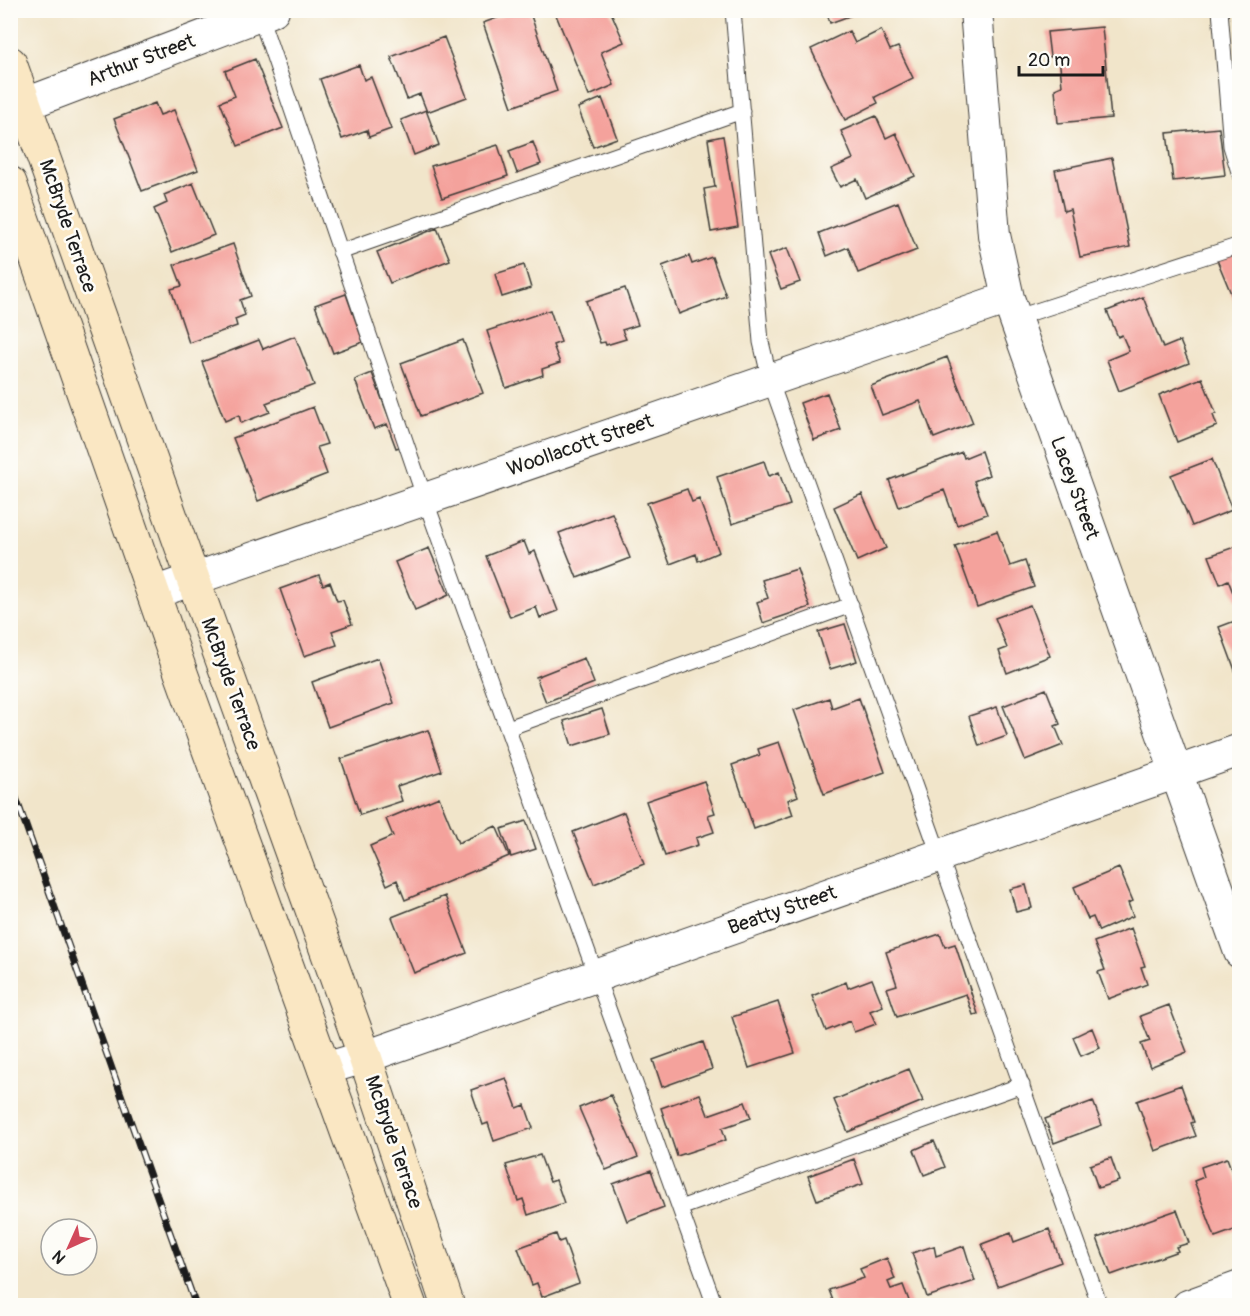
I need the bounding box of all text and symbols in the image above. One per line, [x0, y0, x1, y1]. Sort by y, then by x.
street label: Arthur Street [84, 28, 199, 92]
scale bar [1019, 39, 1103, 77]
text: 20 m [1028, 49, 1070, 72]
street label: McBryde Terrace [34, 156, 103, 296]
street label: Woollacott Street [504, 408, 657, 482]
street label: Lacey Street [1045, 433, 1105, 544]
street label: McBryde Terrace [195, 614, 267, 754]
street label: Beatty Street [724, 879, 840, 940]
street label: McBryde Terrace [360, 1072, 429, 1212]
north arrow [39, 1217, 99, 1277]
text: N [48, 1246, 70, 1268]

